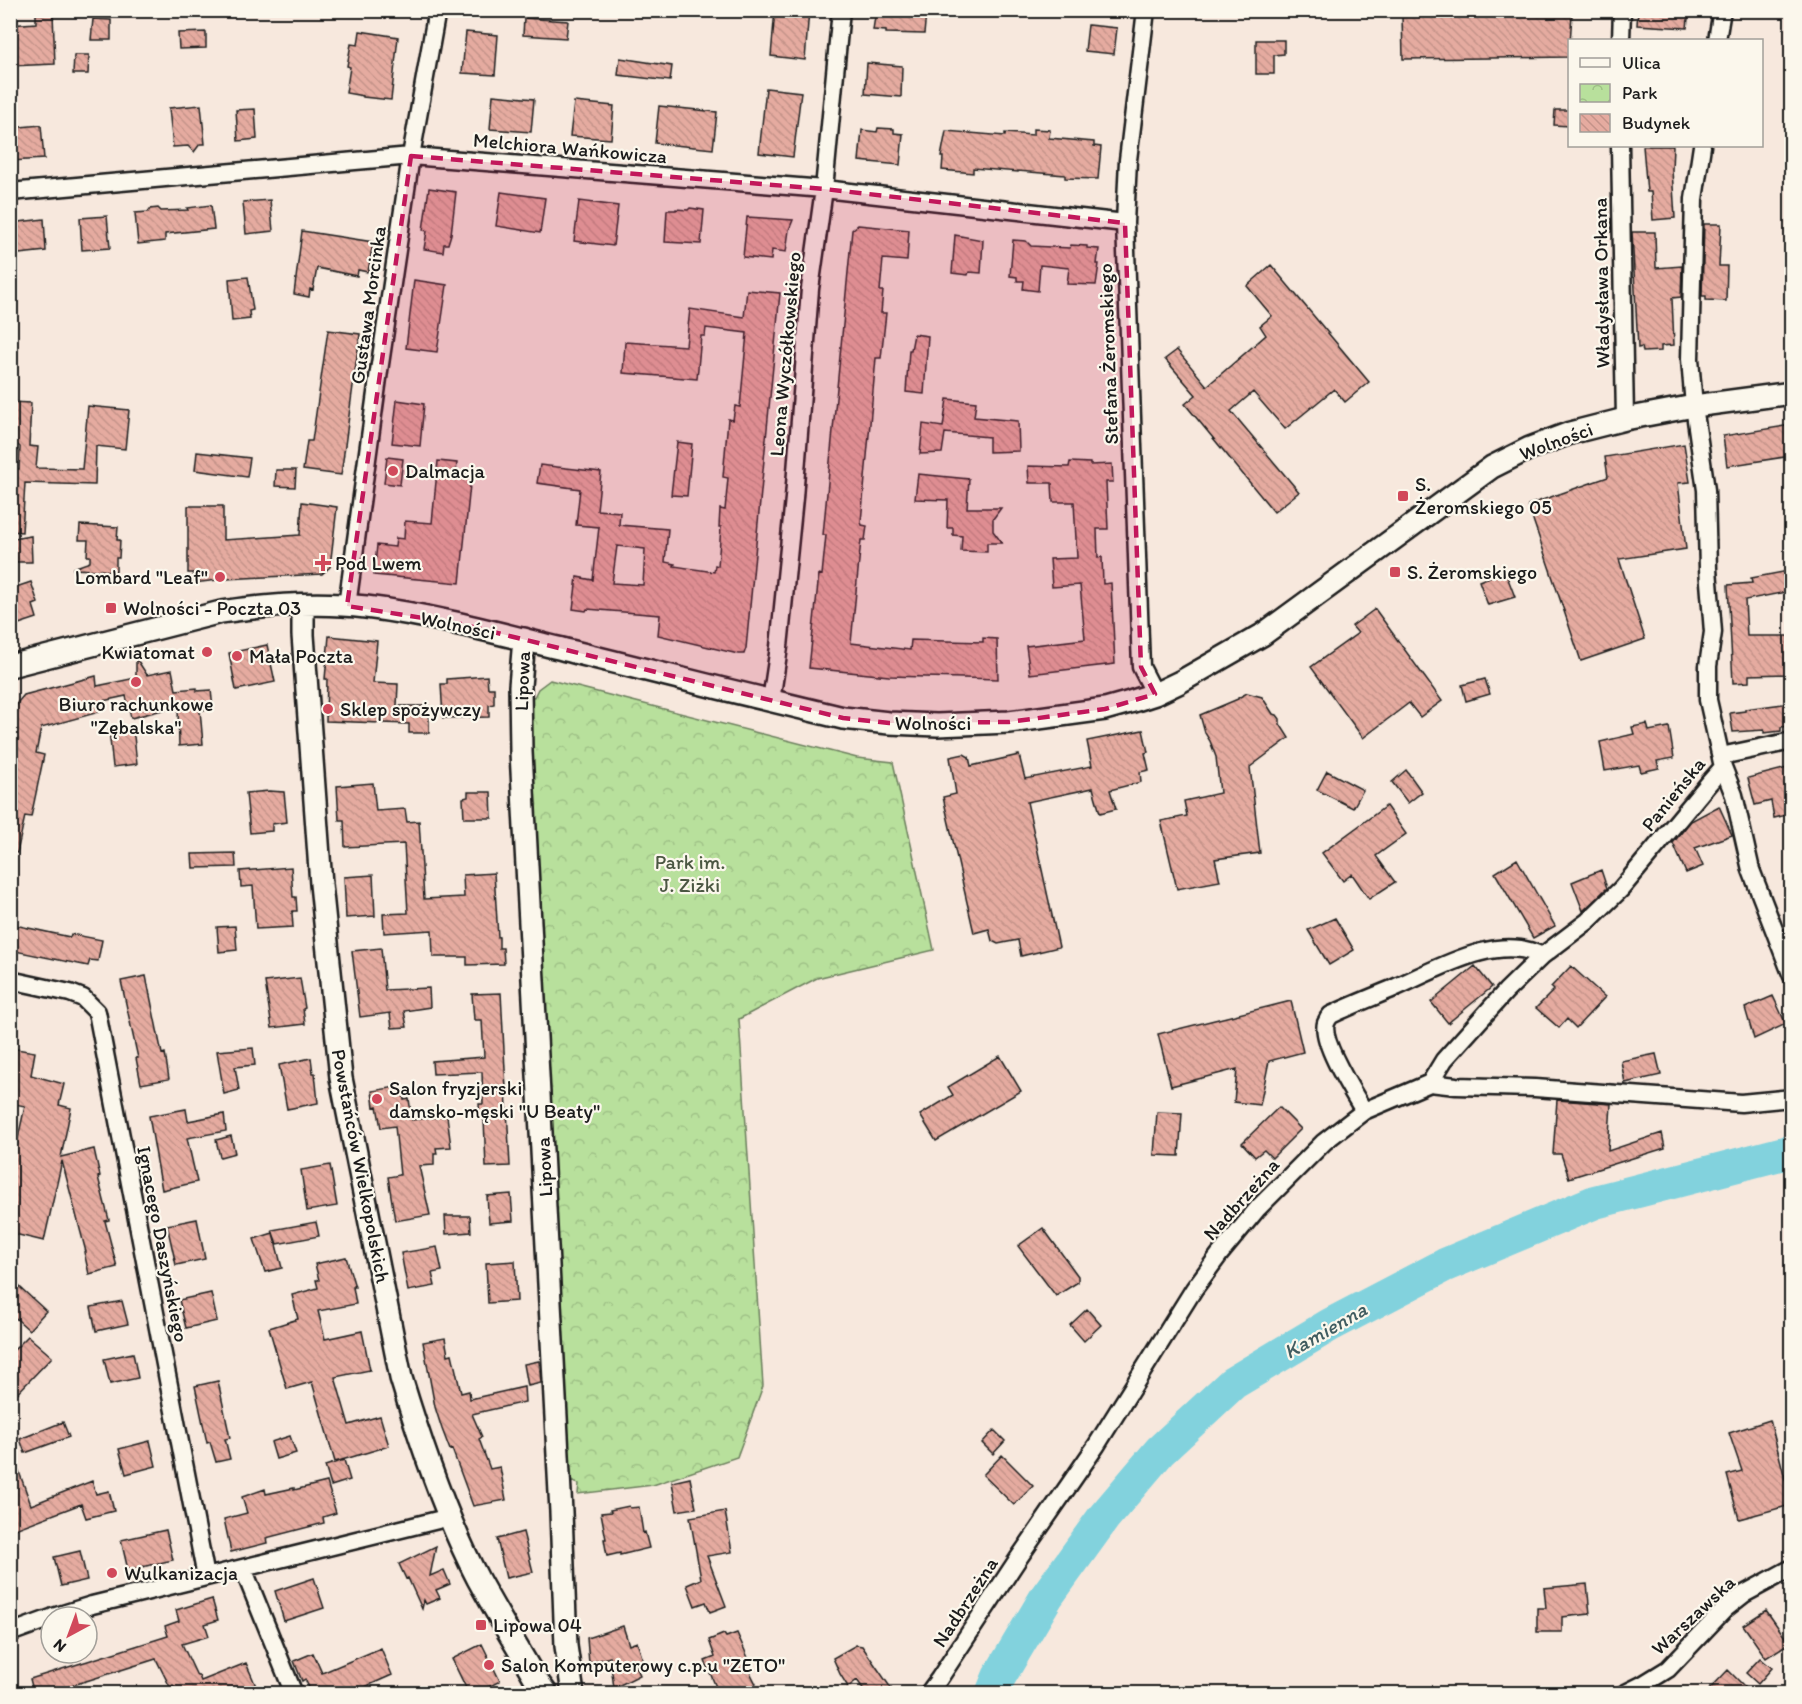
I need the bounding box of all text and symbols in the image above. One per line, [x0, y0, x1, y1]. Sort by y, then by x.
legend [1568, 39, 1763, 147]
text: Ulica [1622, 52, 1661, 74]
text: Park [1622, 82, 1657, 104]
text: Budynek [1622, 112, 1691, 134]
street label: Melchiora Wańkowicza [472, 128, 668, 168]
street label: Władysława Orkana [1588, 197, 1614, 369]
street label: Gustawa Morcinka [345, 224, 391, 386]
street label: Leona Wyczółkowskiego [764, 251, 806, 457]
street label: Stefana Żeromskiego [1093, 263, 1123, 445]
street label: Wolności [1516, 417, 1596, 465]
place label: Dalmacja [405, 459, 486, 483]
marker: Dalmacja [386, 464, 400, 478]
place label: S. Żeromskiego 05 [1415, 472, 1552, 519]
marker: S. Żeromskiego 05 [1396, 489, 1410, 503]
place label: Pod Lwem [335, 551, 422, 575]
marker: Pod Lwem [316, 556, 330, 570]
place label: S. Żeromskiego [1407, 560, 1537, 584]
place label: Lombard "Leaf" [75, 565, 208, 589]
marker: S. Żeromskiego [1388, 565, 1402, 579]
marker: Lombard "Leaf" [213, 570, 227, 584]
place label: Wolności - Poczta 03 [123, 596, 301, 620]
marker: Wolności - Poczta 03 [104, 601, 118, 615]
street label: Wolności [418, 605, 498, 645]
place label: Kwiatomat [102, 640, 195, 664]
place label: Mała Poczta [249, 644, 354, 668]
marker: Kwiatomat [200, 645, 214, 659]
marker: Mała Poczta [230, 649, 244, 663]
street label: Lipowa [509, 650, 535, 711]
marker: Biuro rachunkowe "Zębalska" [129, 675, 143, 689]
place label: Biuro rachunkowe "Zębalska" [59, 692, 213, 739]
place label: Sklep spożywczy [340, 697, 482, 721]
marker: Sklep spożywczy [321, 702, 335, 716]
street label: Wolności [895, 711, 971, 735]
street label: Panieńska [1636, 752, 1710, 836]
park label: Park im. J. Ziżki [655, 850, 725, 897]
street label: Powstańców Wielkopolskich [327, 1047, 396, 1285]
place label: Salon fryzjerski damsko-męski "U Beaty" [389, 1076, 600, 1123]
marker: Salon fryzjerski damsko-męski "U Beaty" [370, 1092, 384, 1106]
street label: Lipowa [530, 1136, 558, 1198]
street label: Ignacego Daszyńskiego [132, 1144, 194, 1344]
street label: Nadbrzeżna [1198, 1152, 1285, 1245]
water label: Kamienna [1279, 1296, 1371, 1364]
street label: Nadbrzeżna [927, 1552, 1003, 1651]
place label: Wulkanizacja [124, 1561, 238, 1585]
marker: Wulkanizacja [105, 1566, 119, 1580]
street label: Warszawska [1646, 1570, 1740, 1660]
north arrow [39, 1605, 99, 1665]
place label: Lipowa 04 [493, 1613, 582, 1637]
marker: Lipowa 04 [474, 1618, 488, 1632]
text: N [49, 1635, 70, 1657]
place label: Salon Komputerowy c.p.u "ZETO" [501, 1653, 785, 1677]
marker: Salon Komputerowy c.p.u "ZETO" [482, 1658, 496, 1672]

